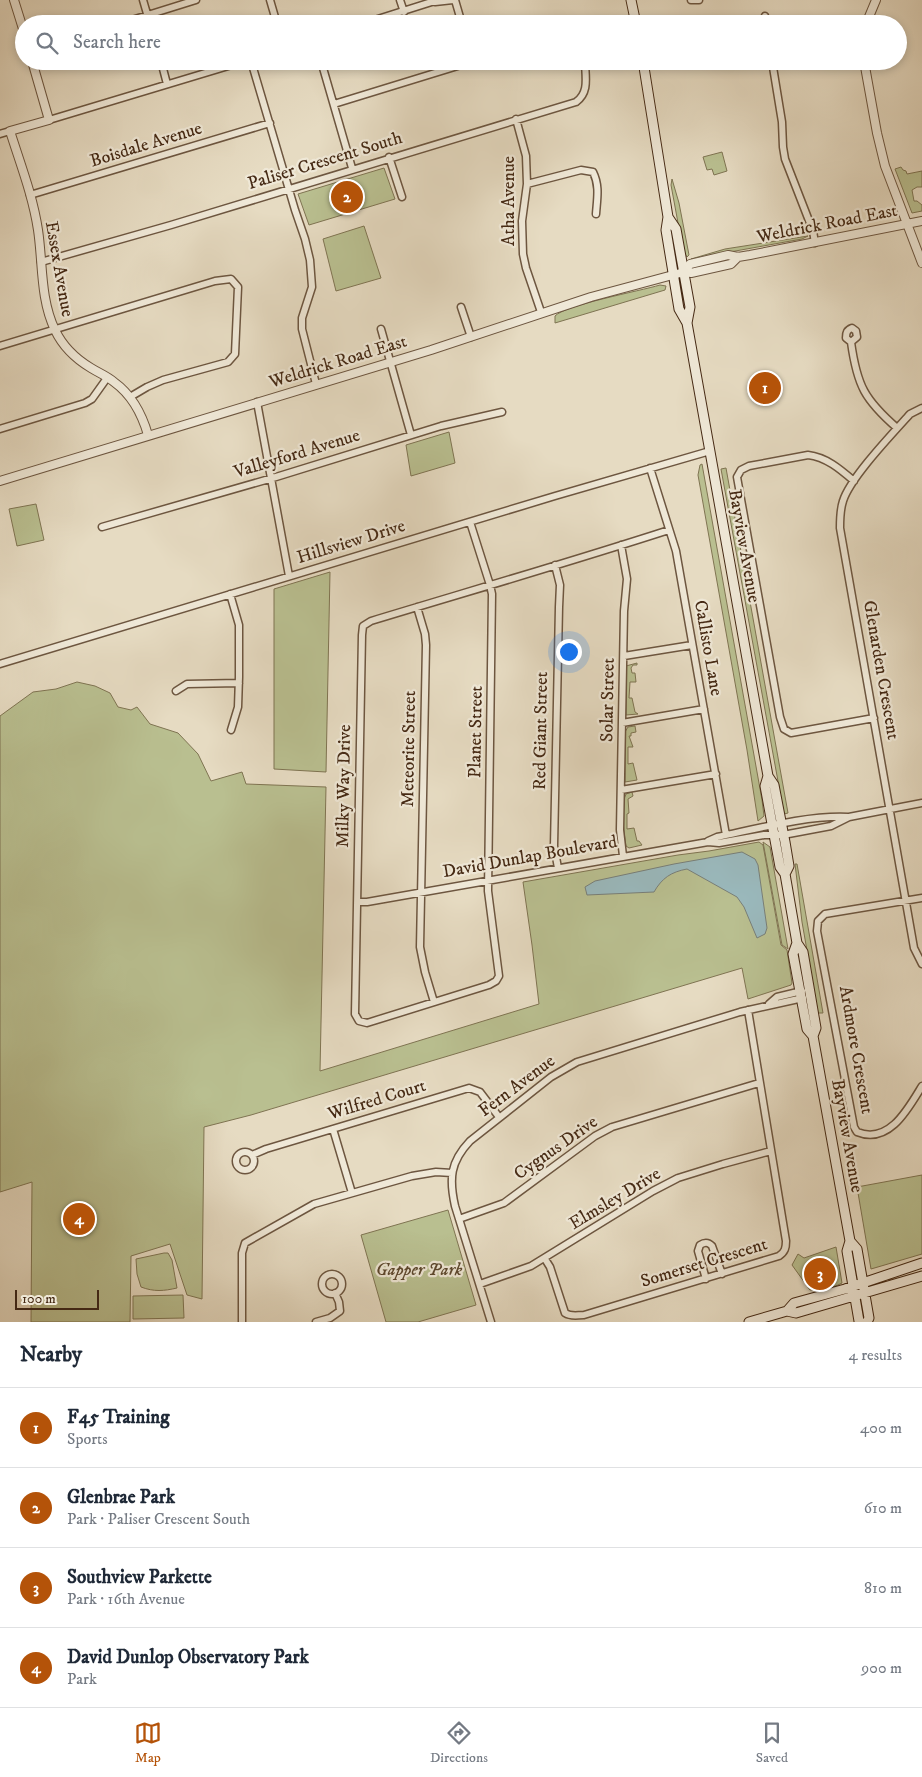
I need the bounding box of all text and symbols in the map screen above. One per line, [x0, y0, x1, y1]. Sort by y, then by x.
search box [15, 15, 907, 70]
icon: search [33, 29, 61, 57]
text: Search here [73, 31, 161, 54]
street label: Boisdale Avenue [87, 118, 205, 172]
street label: Paliser Crescent South [245, 127, 405, 195]
street label: Atha Avenue [498, 156, 520, 246]
pin: 2 [331, 178, 363, 216]
street label: Weldrick Road East [754, 200, 899, 249]
street label: Essex Avenue [40, 219, 78, 319]
street label: Weldrick Road East [266, 331, 410, 394]
pin: 1 [749, 369, 781, 407]
street label: Valleyford Avenue [230, 424, 363, 484]
street label: Bayview Avenue [723, 488, 765, 604]
street label: Hillsview Drive [294, 515, 408, 569]
street label: Callisto Lane [689, 598, 727, 698]
street label: Glenarden Crescent [858, 599, 904, 742]
your location [556, 639, 582, 665]
street label: Solar Street [596, 657, 620, 742]
street label: Red Giant Street [529, 671, 553, 790]
street label: Planet Street [464, 685, 488, 778]
street label: Meteorite Street [397, 690, 421, 807]
street label: Milky Way Drive [332, 724, 356, 848]
street label: David Dunlap Boulevard [441, 831, 619, 883]
street label: Ardmore Crescent [834, 984, 878, 1116]
street label: Fern Avenue [474, 1050, 560, 1122]
street label: Wilfred Court [324, 1075, 429, 1126]
street label: Bayview Avenue [826, 1078, 868, 1194]
street label: Cygnus Drive [510, 1111, 602, 1185]
street label: Elmsley Drive [565, 1163, 665, 1235]
pin: 4 [63, 1200, 95, 1238]
street label: Somerset Crescent [638, 1233, 770, 1293]
pin: 3 [804, 1255, 836, 1293]
park label: Gapper Park [376, 1259, 463, 1281]
scale bar [15, 1287, 99, 1310]
text: 100 m [22, 1290, 56, 1308]
text: Nearby [20, 1342, 82, 1368]
text: 4 results [849, 1345, 902, 1365]
text: F45 Training [67, 1406, 169, 1429]
text: 1 [33, 1418, 39, 1438]
text: 400 m [860, 1418, 902, 1438]
text: Sports [67, 1429, 108, 1449]
text: Glenbrae Park [67, 1486, 175, 1509]
text: 2 [32, 1498, 40, 1518]
text: 610 m [864, 1498, 902, 1518]
text: Park · Paliser Crescent South [67, 1509, 250, 1529]
text: Southview Parkette [67, 1566, 212, 1589]
text: 3 [33, 1578, 39, 1598]
text: 810 m [864, 1578, 902, 1598]
text: Park · 16th Avenue [67, 1589, 185, 1609]
text: David Dunlop Observatory Park [67, 1646, 309, 1669]
text: 4 [31, 1658, 41, 1678]
text: 900 m [861, 1658, 902, 1678]
text: Park [67, 1669, 97, 1689]
tab: Map [134, 1719, 162, 1767]
tab: Directions [430, 1719, 488, 1767]
tab: Saved [756, 1719, 788, 1767]

